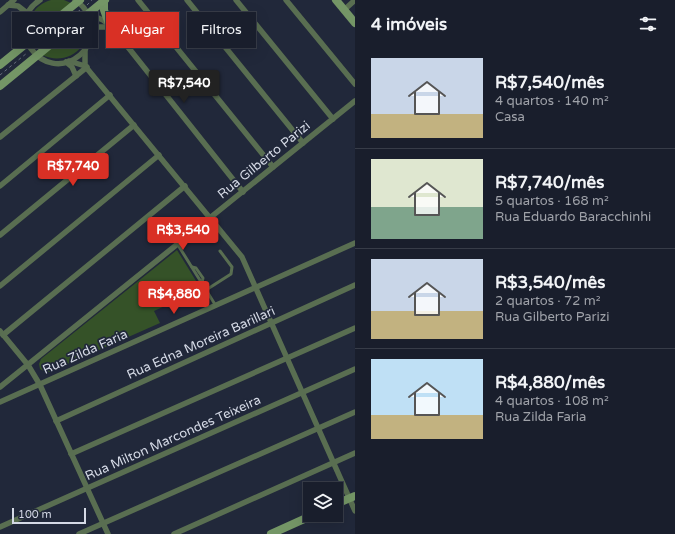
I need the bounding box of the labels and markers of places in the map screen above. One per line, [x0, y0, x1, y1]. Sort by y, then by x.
pin: R$7,540 [147, 70, 221, 104]
pin: R$7,740 [36, 153, 110, 187]
pin: R$3,540 [146, 217, 220, 251]
pin: R$4,880 [137, 281, 211, 315]

